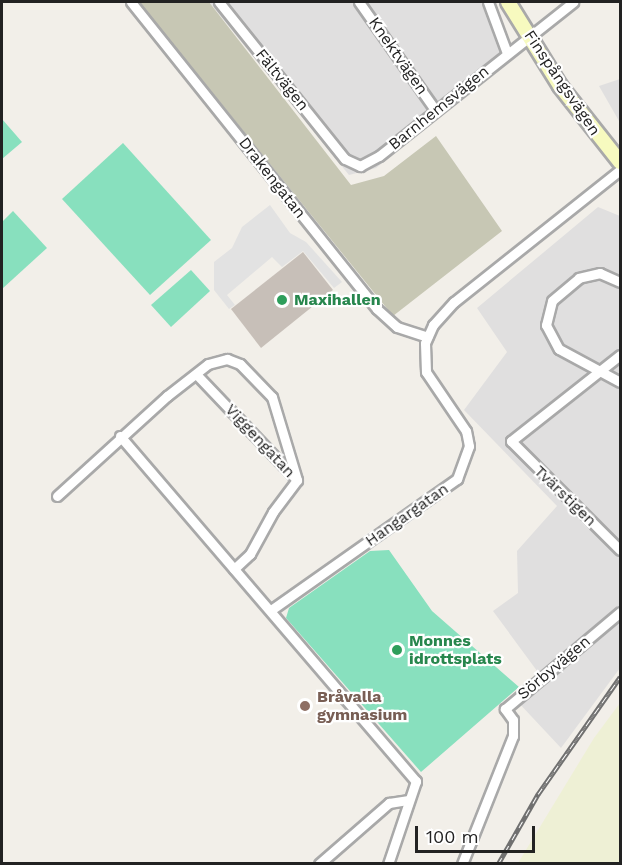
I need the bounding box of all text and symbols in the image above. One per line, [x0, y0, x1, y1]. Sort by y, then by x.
street label: Knektvägen [364, 14, 432, 98]
street label: Finspångsvägen [520, 27, 604, 139]
street label: Fältvägen [251, 45, 313, 115]
street label: Barnhemsvägen [385, 62, 493, 154]
street label: Drakengatan [234, 134, 310, 222]
place label: Maxihallen [294, 290, 381, 310]
marker: Maxihallen [275, 293, 289, 307]
street label: Viggengatan [221, 400, 299, 482]
street label: Tvärstigen [530, 462, 600, 530]
street label: Hangargatan [362, 479, 452, 551]
place label: Monnes idrottsplats [409, 631, 502, 669]
street label: Sörbyvägen [514, 632, 594, 704]
marker: Monnes idrottsplats [390, 643, 404, 657]
place label: Bråvalla gymnasium [317, 687, 407, 725]
marker: Bråvalla gymnasium [298, 699, 312, 713]
scale bar [418, 814, 538, 852]
text: 100 m [426, 826, 479, 847]

